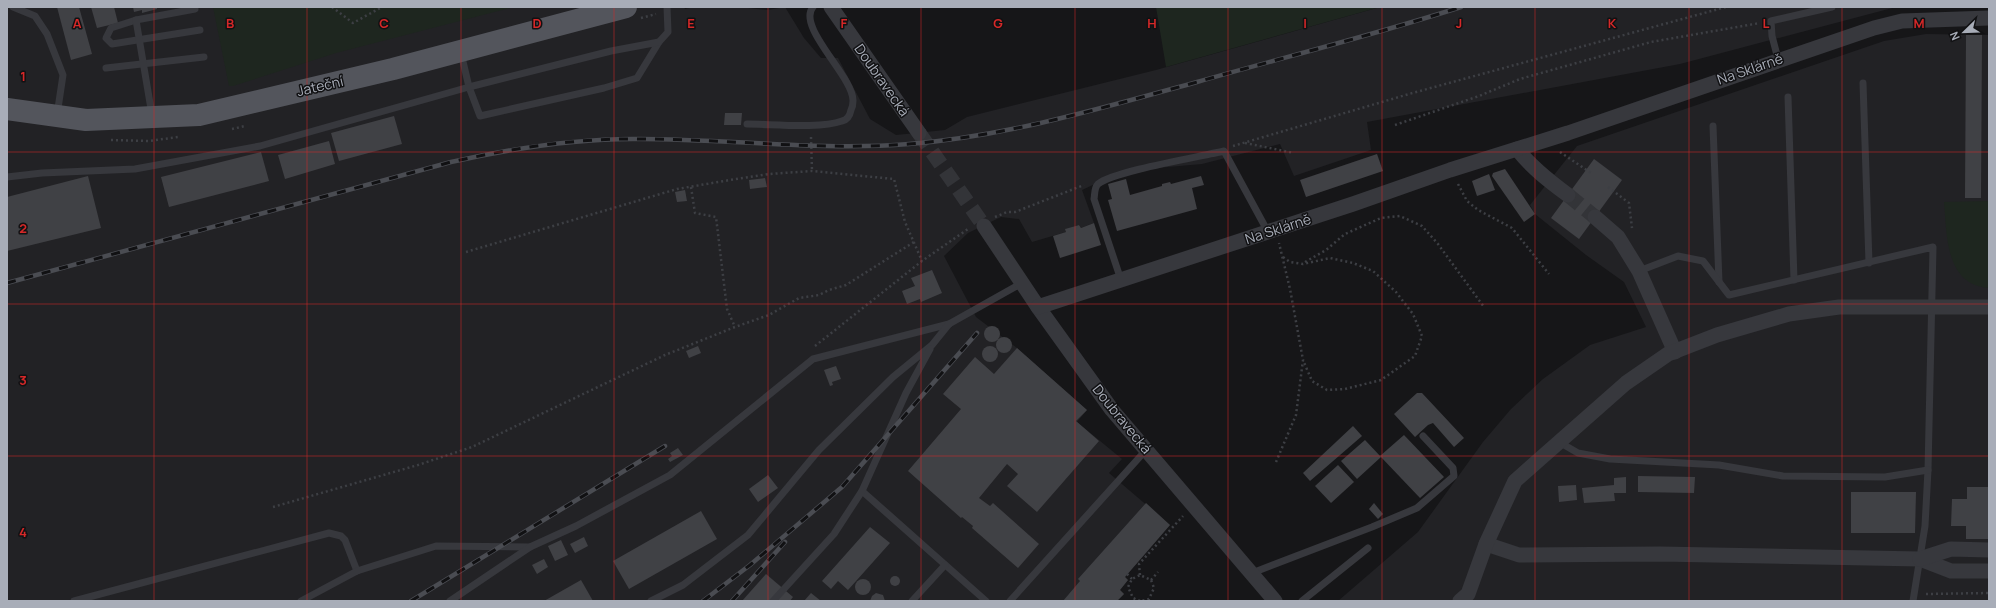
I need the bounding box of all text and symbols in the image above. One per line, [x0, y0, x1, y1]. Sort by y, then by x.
north arrow [1944, 12, 1984, 52]
text: A [73, 14, 82, 32]
text: B [226, 14, 234, 32]
text: C [379, 14, 389, 32]
text: D [532, 14, 542, 32]
text: E [687, 14, 695, 32]
text: F [841, 14, 848, 32]
text: G [993, 14, 1003, 32]
text: H [1147, 14, 1157, 32]
text: I [1303, 14, 1307, 32]
text: J [1456, 14, 1462, 32]
text: K [1608, 14, 1617, 32]
text: L [1763, 14, 1770, 32]
text: M [1913, 14, 1925, 32]
text: N [1946, 29, 1963, 43]
street label: Doubravecká [851, 40, 914, 120]
street label: Na Sklárně [1714, 48, 1785, 89]
text: 1 [20, 67, 26, 85]
street label: Jateční [295, 71, 345, 100]
street label: Na Sklárně [1242, 209, 1313, 248]
text: 2 [19, 219, 27, 237]
text: 3 [19, 371, 27, 389]
street label: Doubravecká [1089, 380, 1156, 457]
text: 4 [19, 523, 27, 541]

